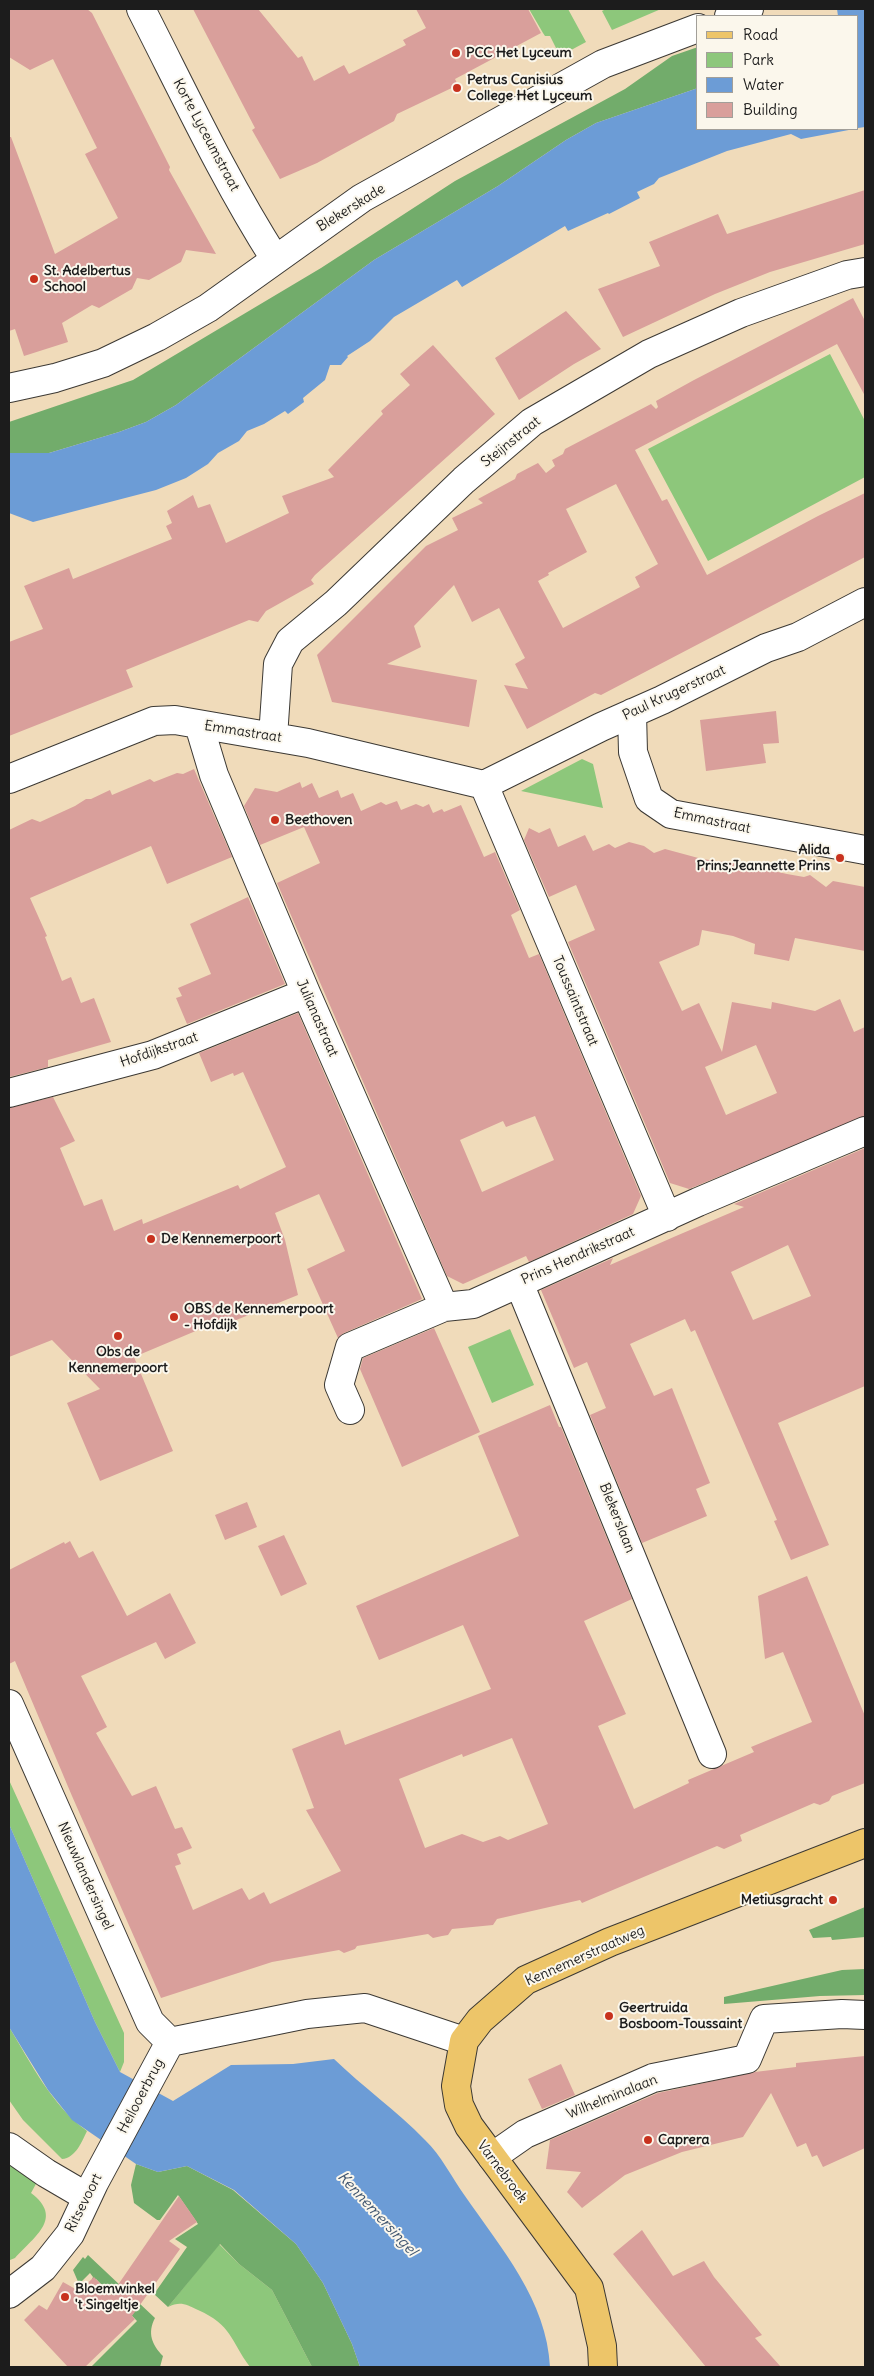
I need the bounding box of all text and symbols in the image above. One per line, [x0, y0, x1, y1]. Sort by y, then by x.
legend [696, 15, 859, 130]
text: Road [743, 25, 778, 44]
place label: PCC Het Lyceum [466, 45, 572, 61]
marker: PCC Het Lyceum [450, 47, 462, 59]
text: Park [743, 50, 774, 69]
place label: Petrus Canisius College Het Lyceum [467, 72, 592, 104]
text: Water [743, 75, 784, 94]
street label: Korte Lyceumstraat [169, 76, 243, 194]
marker: Petrus Canisius College Het Lyceum [451, 82, 463, 94]
text: Building [743, 100, 798, 119]
street label: Blekerskade [314, 180, 388, 236]
place label: St. Adelbertus School [44, 263, 131, 296]
marker: St. Adelbertus School [28, 273, 40, 285]
street label: Steijnstraat [478, 413, 544, 471]
street label: Paul Krugerstraat [620, 662, 728, 724]
street label: Emmastraat [203, 718, 283, 746]
street label: Emmastraat [672, 805, 752, 837]
place label: Beethoven [285, 812, 352, 828]
marker: Beethoven [269, 814, 281, 826]
place label: Alida Prins;Jeannette Prins [697, 842, 830, 874]
marker: Alida Prins;Jeannette Prins [834, 852, 846, 864]
street label: Toussaintstraat [548, 953, 602, 1049]
street label: Julianastraat [292, 977, 342, 1059]
street label: Hofdijkstraat [118, 1029, 200, 1071]
street label: Prins Hendrikstraat [519, 1223, 637, 1289]
place label: De Kennemerpoort [161, 1231, 281, 1247]
marker: De Kennemerpoort [145, 1233, 157, 1245]
place label: OBS de Kennemerpoort - Hofdijk [184, 1301, 333, 1334]
marker: OBS de Kennemerpoort - Hofdijk [168, 1311, 180, 1323]
marker: Obs de Kennemerpoort [112, 1330, 124, 1342]
place label: Obs de Kennemerpoort [68, 1344, 168, 1376]
street label: Blekerslaan [595, 1481, 639, 1555]
street label: Nieuwlandersingel [54, 1819, 116, 1933]
place label: Metiusgracht [741, 1892, 823, 1908]
marker: Metiusgracht [827, 1894, 839, 1906]
street label: Kennemerstraatweg [523, 1922, 647, 1990]
place label: Geertruida Bosboom-Toussaint [619, 2000, 742, 2032]
marker: Geertruida Bosboom-Toussaint [603, 2010, 615, 2022]
street label: Heilooerbrug [114, 2056, 168, 2136]
street label: Wilhelminalaan [564, 2071, 660, 2123]
place label: Caprera [658, 2132, 709, 2148]
marker: Caprera [642, 2134, 654, 2146]
street label: Varnebroek [473, 2138, 531, 2206]
water label: Kennemersingel [333, 2168, 421, 2260]
street label: Ritsevoort [62, 2171, 106, 2235]
place label: Bloemwinkel 't Singeltje [75, 2281, 155, 2314]
marker: Bloemwinkel 't Singeltje [59, 2291, 71, 2303]

